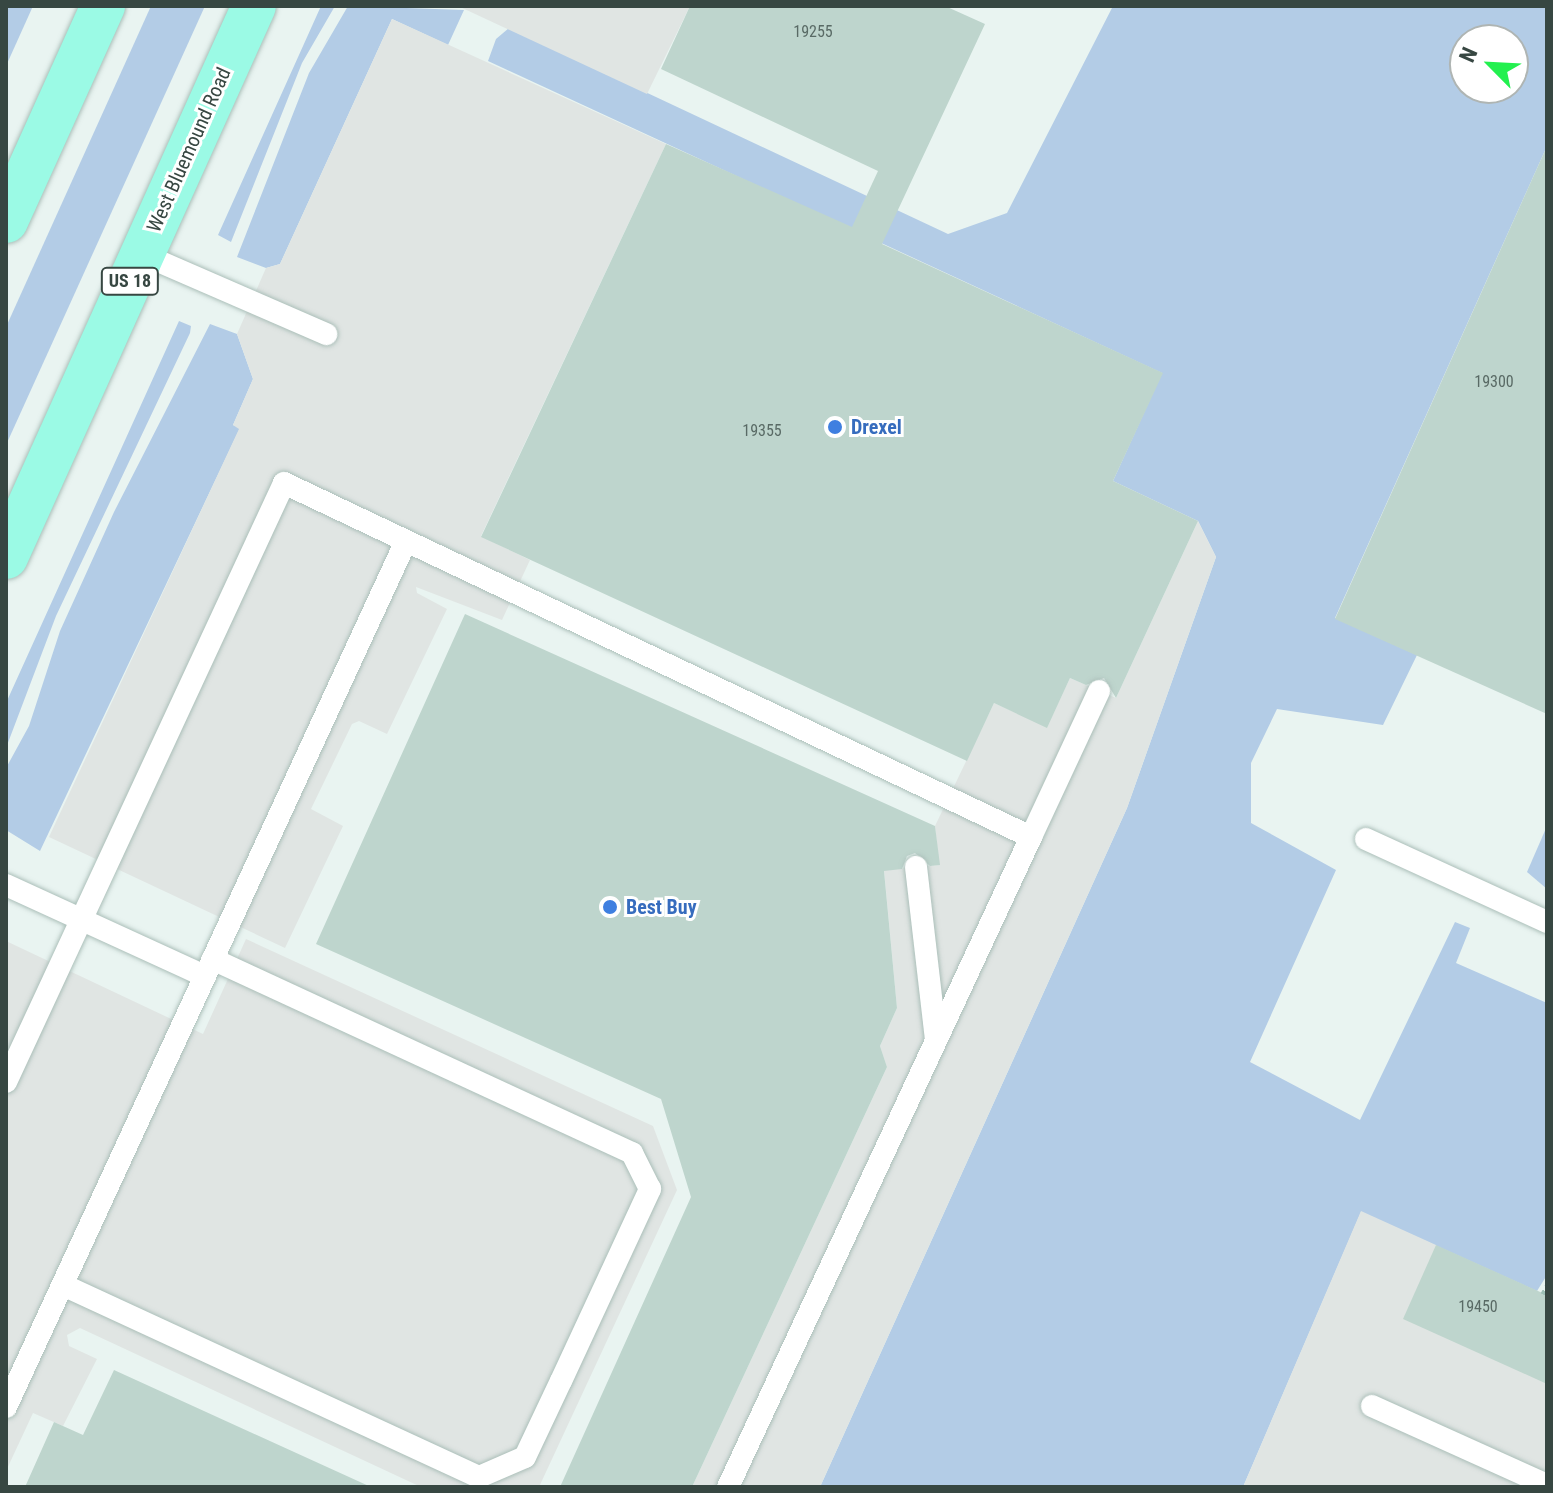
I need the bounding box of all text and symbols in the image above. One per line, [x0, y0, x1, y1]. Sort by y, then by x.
house number: 19255 [793, 22, 833, 42]
north arrow [1449, 24, 1529, 104]
text: N [1454, 44, 1483, 66]
street label: West Bluemound Road [142, 64, 236, 236]
road number: US 18 [100, 267, 160, 295]
house number: 19300 [1474, 372, 1514, 392]
place label: Drexel [851, 415, 902, 439]
marker: Drexel [826, 418, 844, 436]
house number: 19355 [742, 421, 782, 441]
place label: Best Buy [626, 895, 697, 919]
marker: Best Buy [601, 898, 619, 916]
house number: 19450 [1458, 1297, 1498, 1317]

